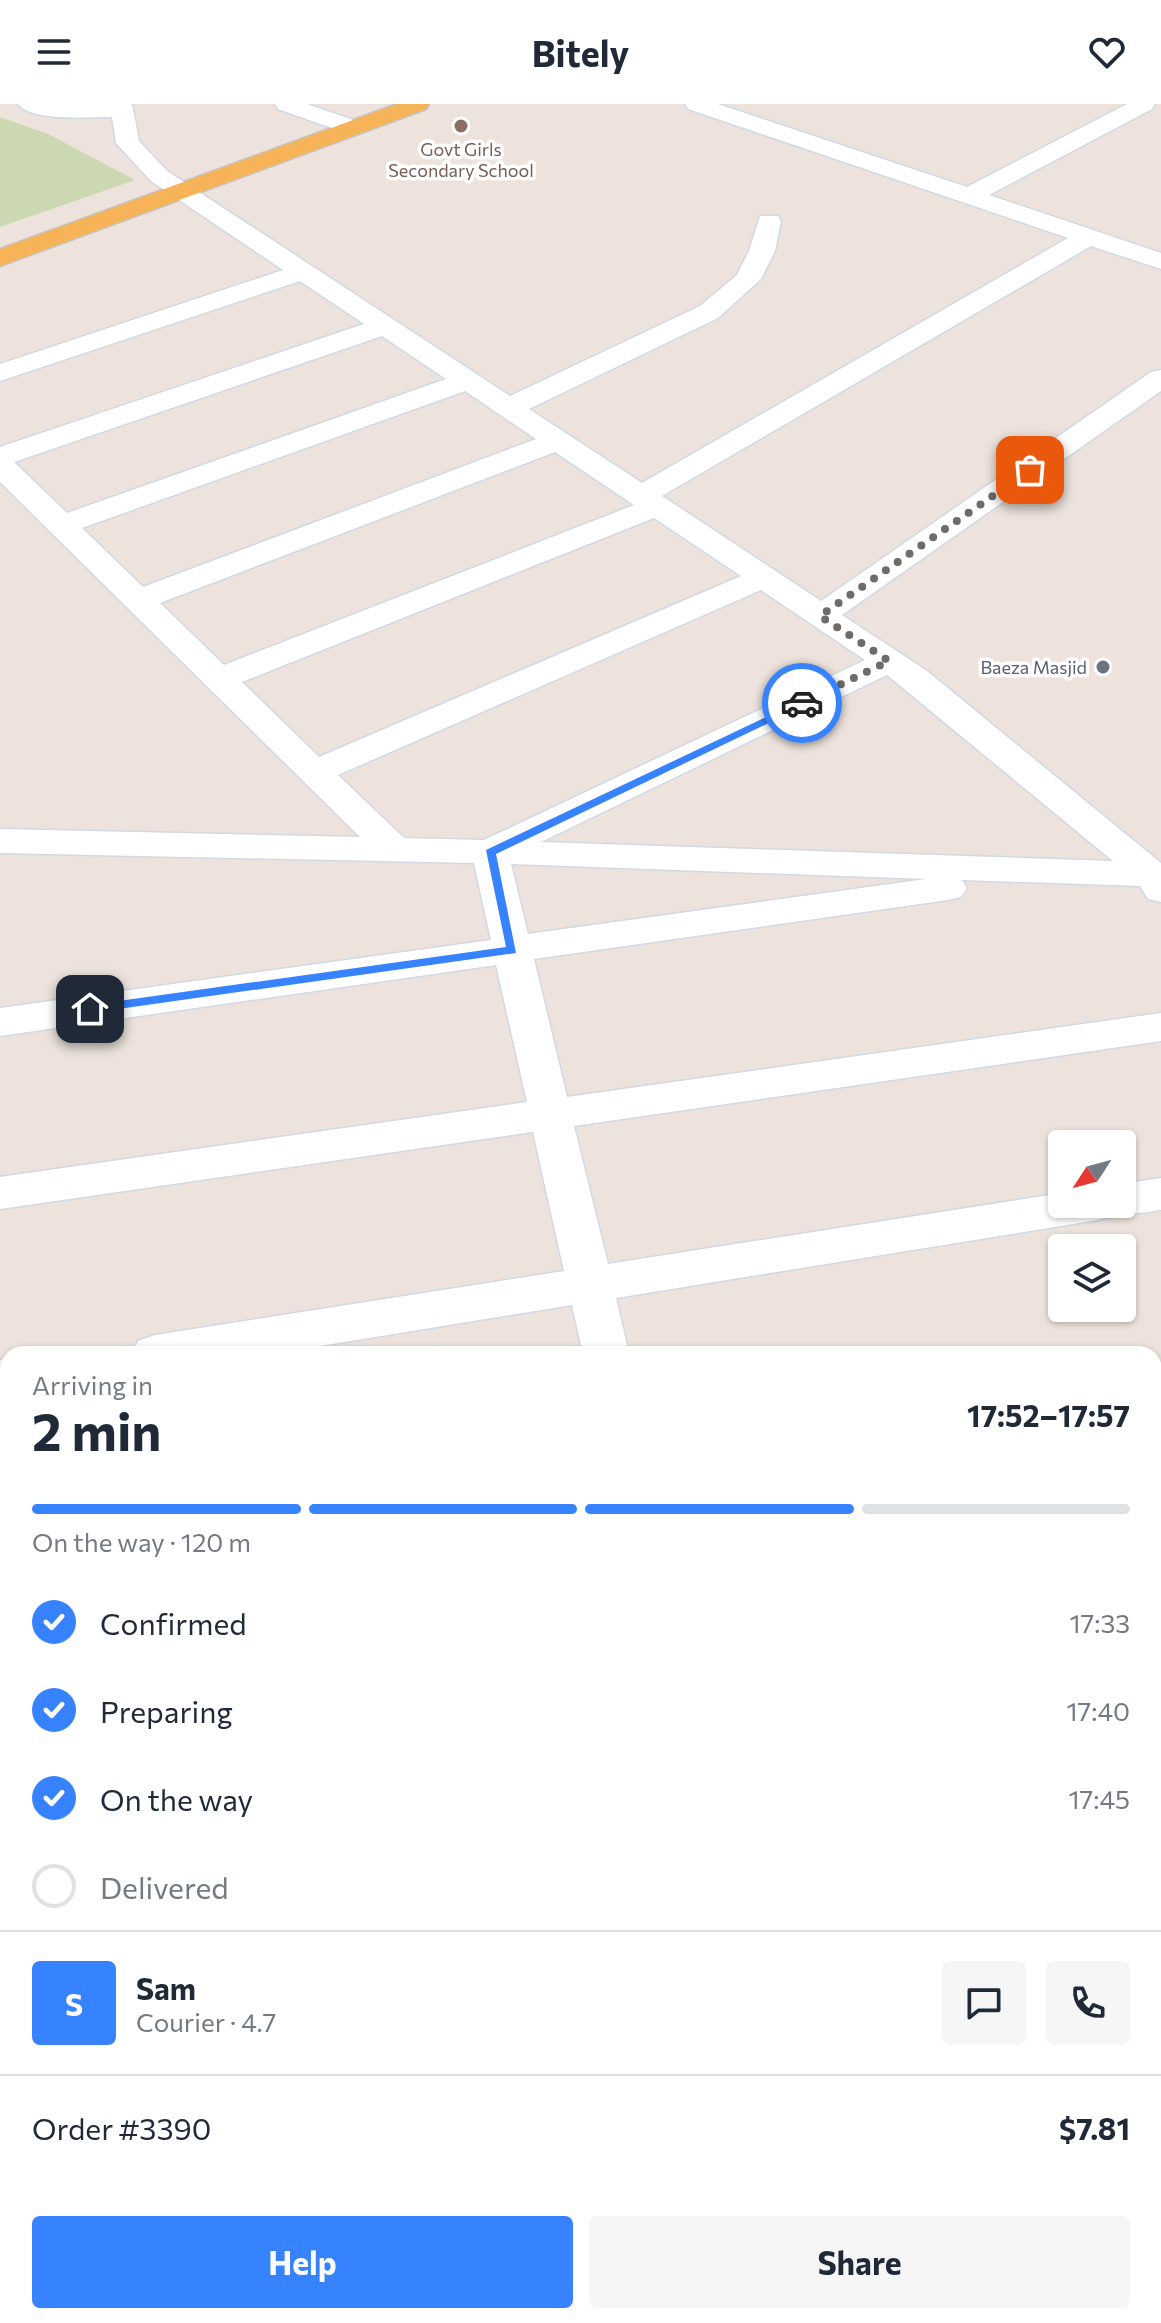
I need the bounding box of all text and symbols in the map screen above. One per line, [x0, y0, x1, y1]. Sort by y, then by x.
icon: menu [32, 30, 76, 74]
text: Bitely [532, 30, 629, 74]
icon: heart [1085, 30, 1129, 74]
marker: Govt Girls Secondary School [452, 117, 470, 135]
place label: Govt Girls Secondary School [388, 138, 534, 181]
pin [996, 436, 1064, 504]
icon: bag [1008, 448, 1052, 492]
place label: Baeza Masjid [980, 656, 1087, 678]
marker: Baeza Masjid [1094, 658, 1112, 676]
courier [762, 663, 842, 743]
icon: car [780, 681, 824, 725]
pin [56, 975, 124, 1043]
icon: home [68, 987, 112, 1031]
north arrow [1048, 1130, 1136, 1218]
map controls [1048, 1130, 1136, 1322]
button: layers [1048, 1234, 1136, 1322]
text: Arriving in [32, 1369, 153, 1400]
text: 17:52–17:57 [967, 1396, 1130, 1433]
text: 2 min [32, 1398, 161, 1462]
text: On the way · 120 m [32, 1526, 251, 1557]
icon: check [32, 1600, 76, 1644]
text: Confirmed [100, 1604, 247, 1641]
text: 17:33 [1069, 1607, 1130, 1638]
icon: check [32, 1688, 76, 1732]
text: Preparing [100, 1692, 233, 1729]
text: 17:40 [1066, 1695, 1130, 1726]
icon: check [32, 1776, 76, 1820]
text: On the way [100, 1780, 253, 1817]
text: 17:45 [1068, 1783, 1130, 1814]
text: Delivered [100, 1868, 229, 1905]
button: chat [942, 1961, 1026, 2045]
button: phone [1046, 1961, 1130, 2045]
text: Sam [136, 1969, 196, 2006]
text: S [65, 1985, 83, 2022]
text: Courier · 4.7 [136, 2006, 276, 2037]
text: Order #3390 [32, 2109, 211, 2146]
text: $7.81 [1059, 2109, 1130, 2146]
button: Help [32, 2216, 573, 2308]
button: Share [589, 2216, 1130, 2308]

